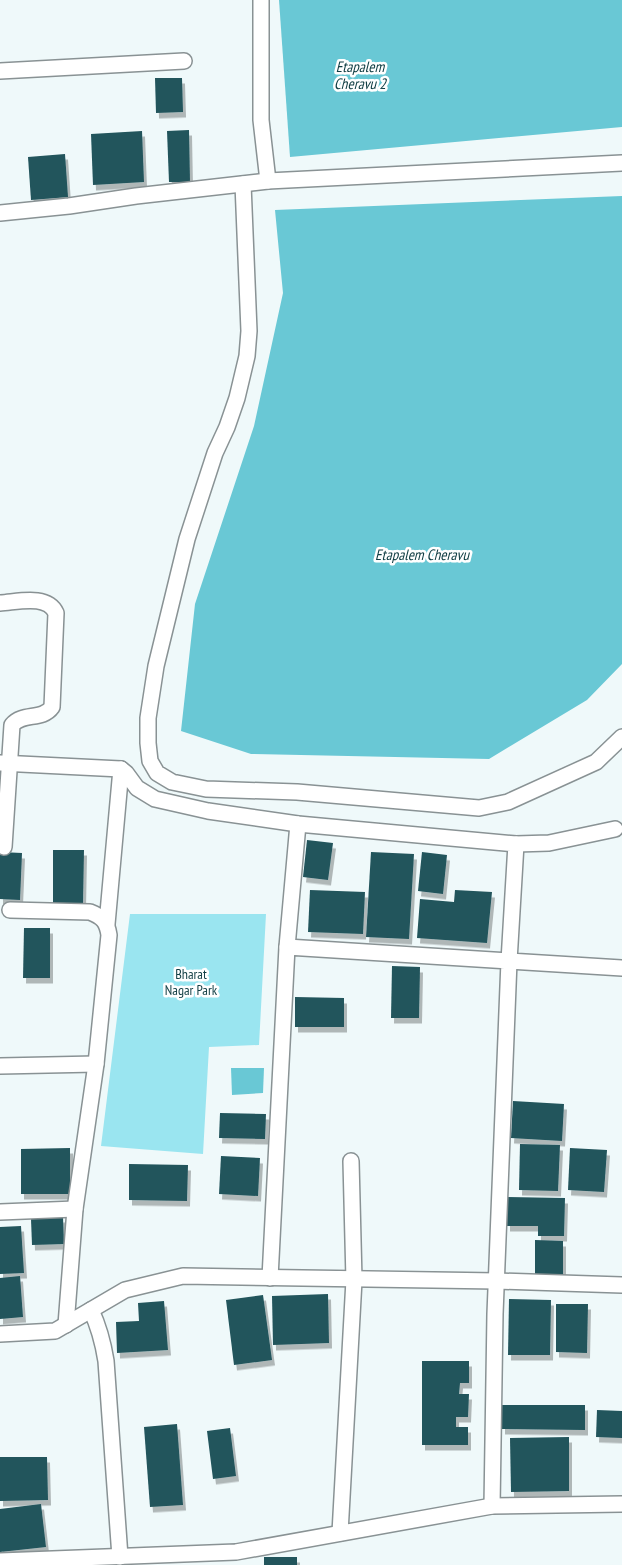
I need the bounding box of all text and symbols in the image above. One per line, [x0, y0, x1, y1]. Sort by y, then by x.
water label: Etapalem Cheravu 2 [334, 57, 387, 93]
water label: Etapalem Cheravu [375, 545, 470, 564]
park label: Bharat Nagar Park [165, 965, 218, 999]

